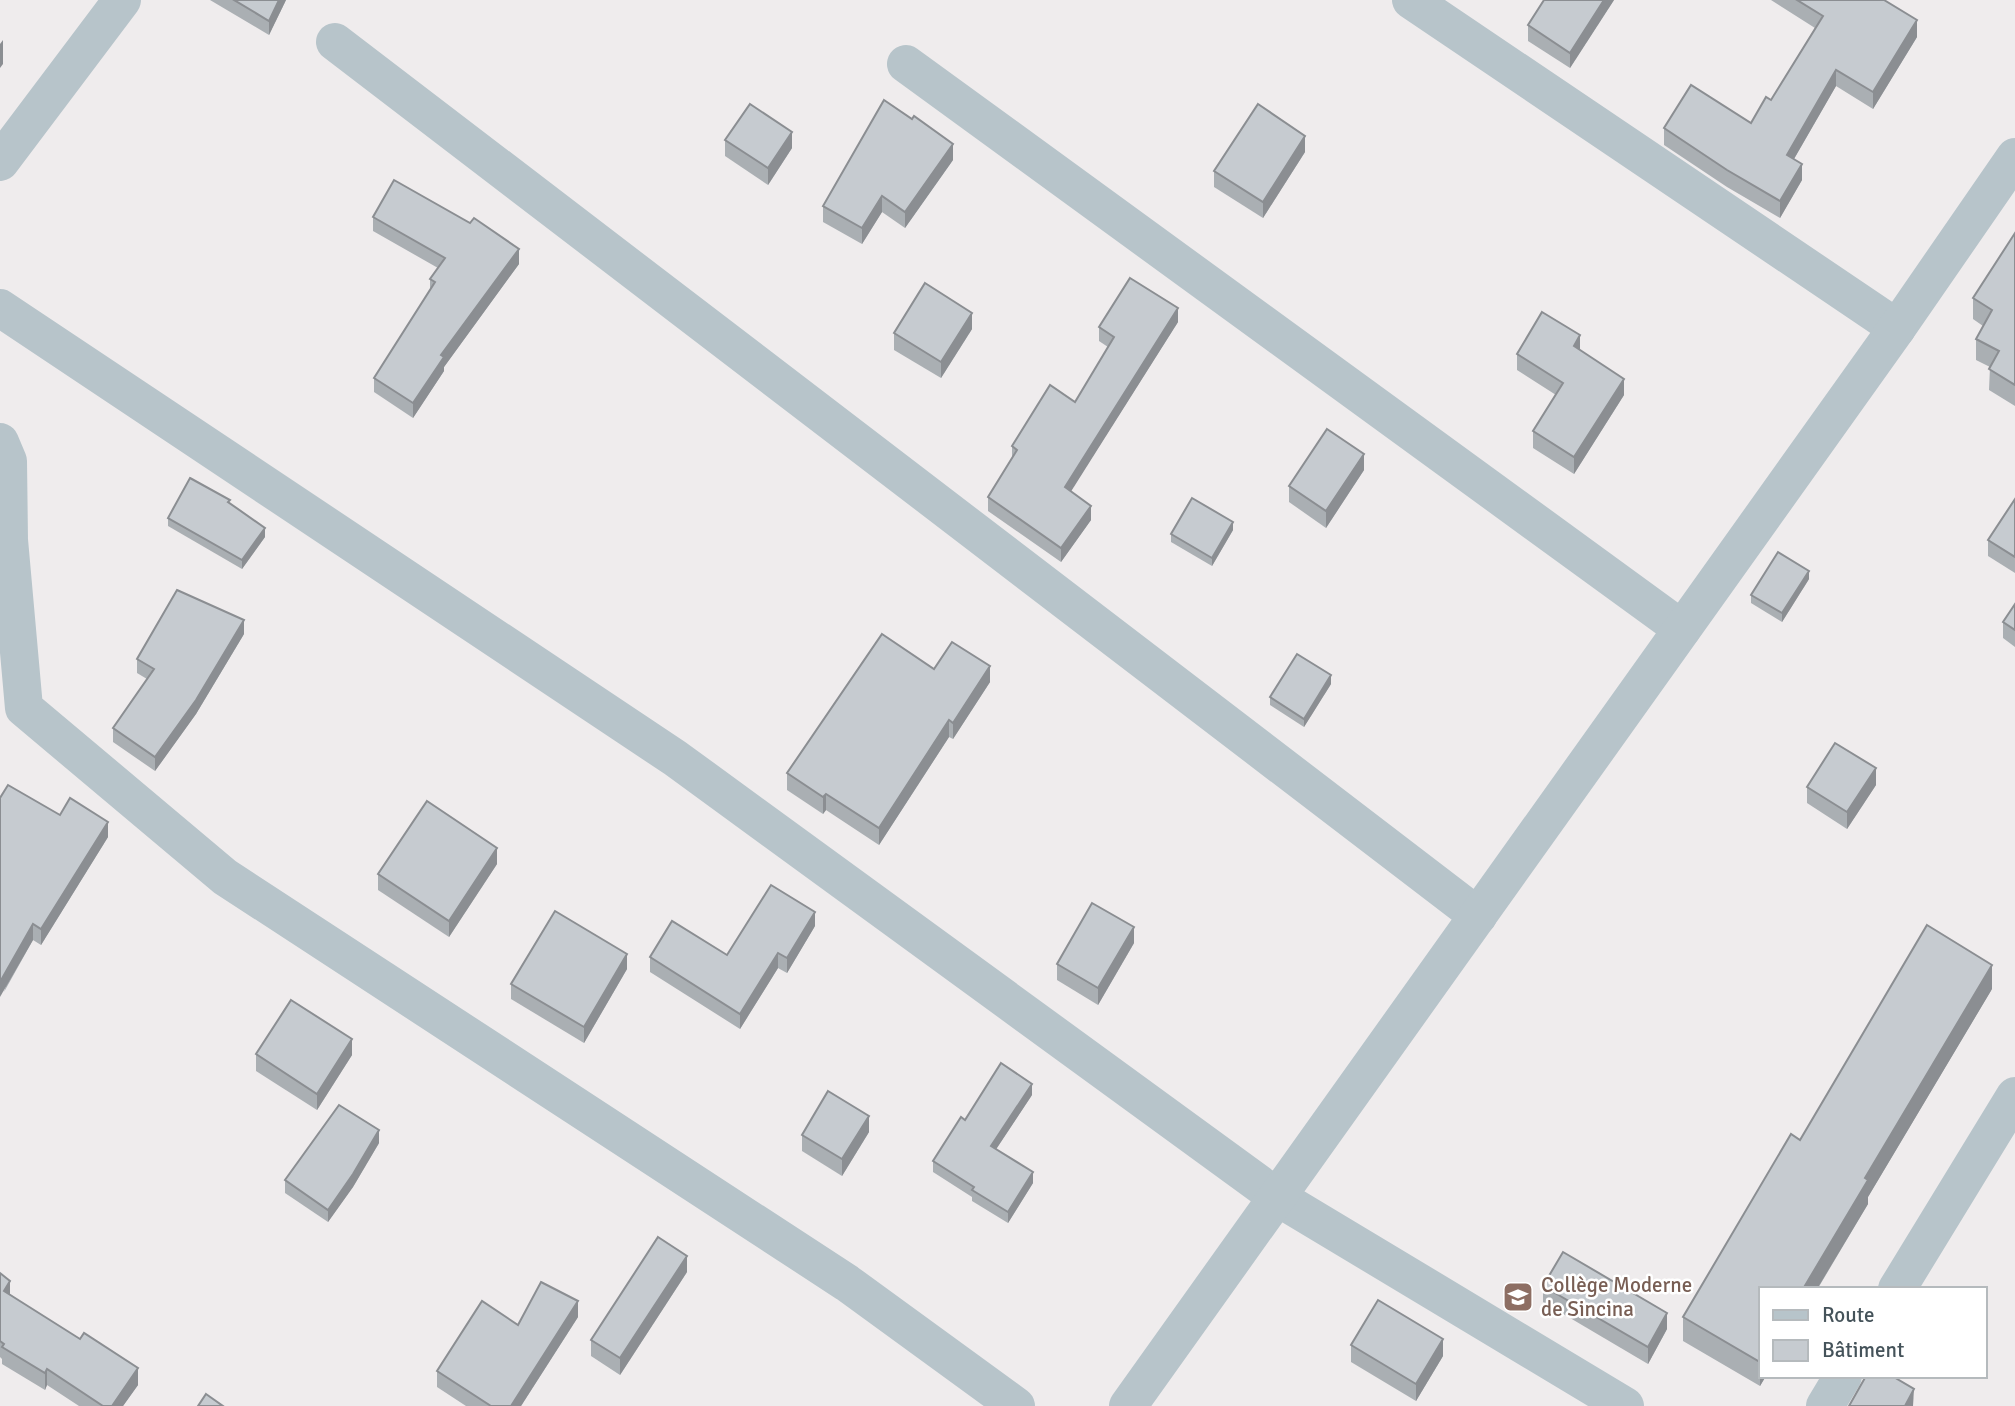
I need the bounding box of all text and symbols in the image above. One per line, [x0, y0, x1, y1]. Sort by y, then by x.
place label: Collège Moderne de Sincina [1541, 1272, 1692, 1322]
school or university icon: Collège Moderne de Sincina [1501, 1280, 1535, 1314]
legend [1759, 1287, 1987, 1378]
text: Route [1822, 1302, 1874, 1328]
text: Bâtiment [1822, 1337, 1904, 1363]

